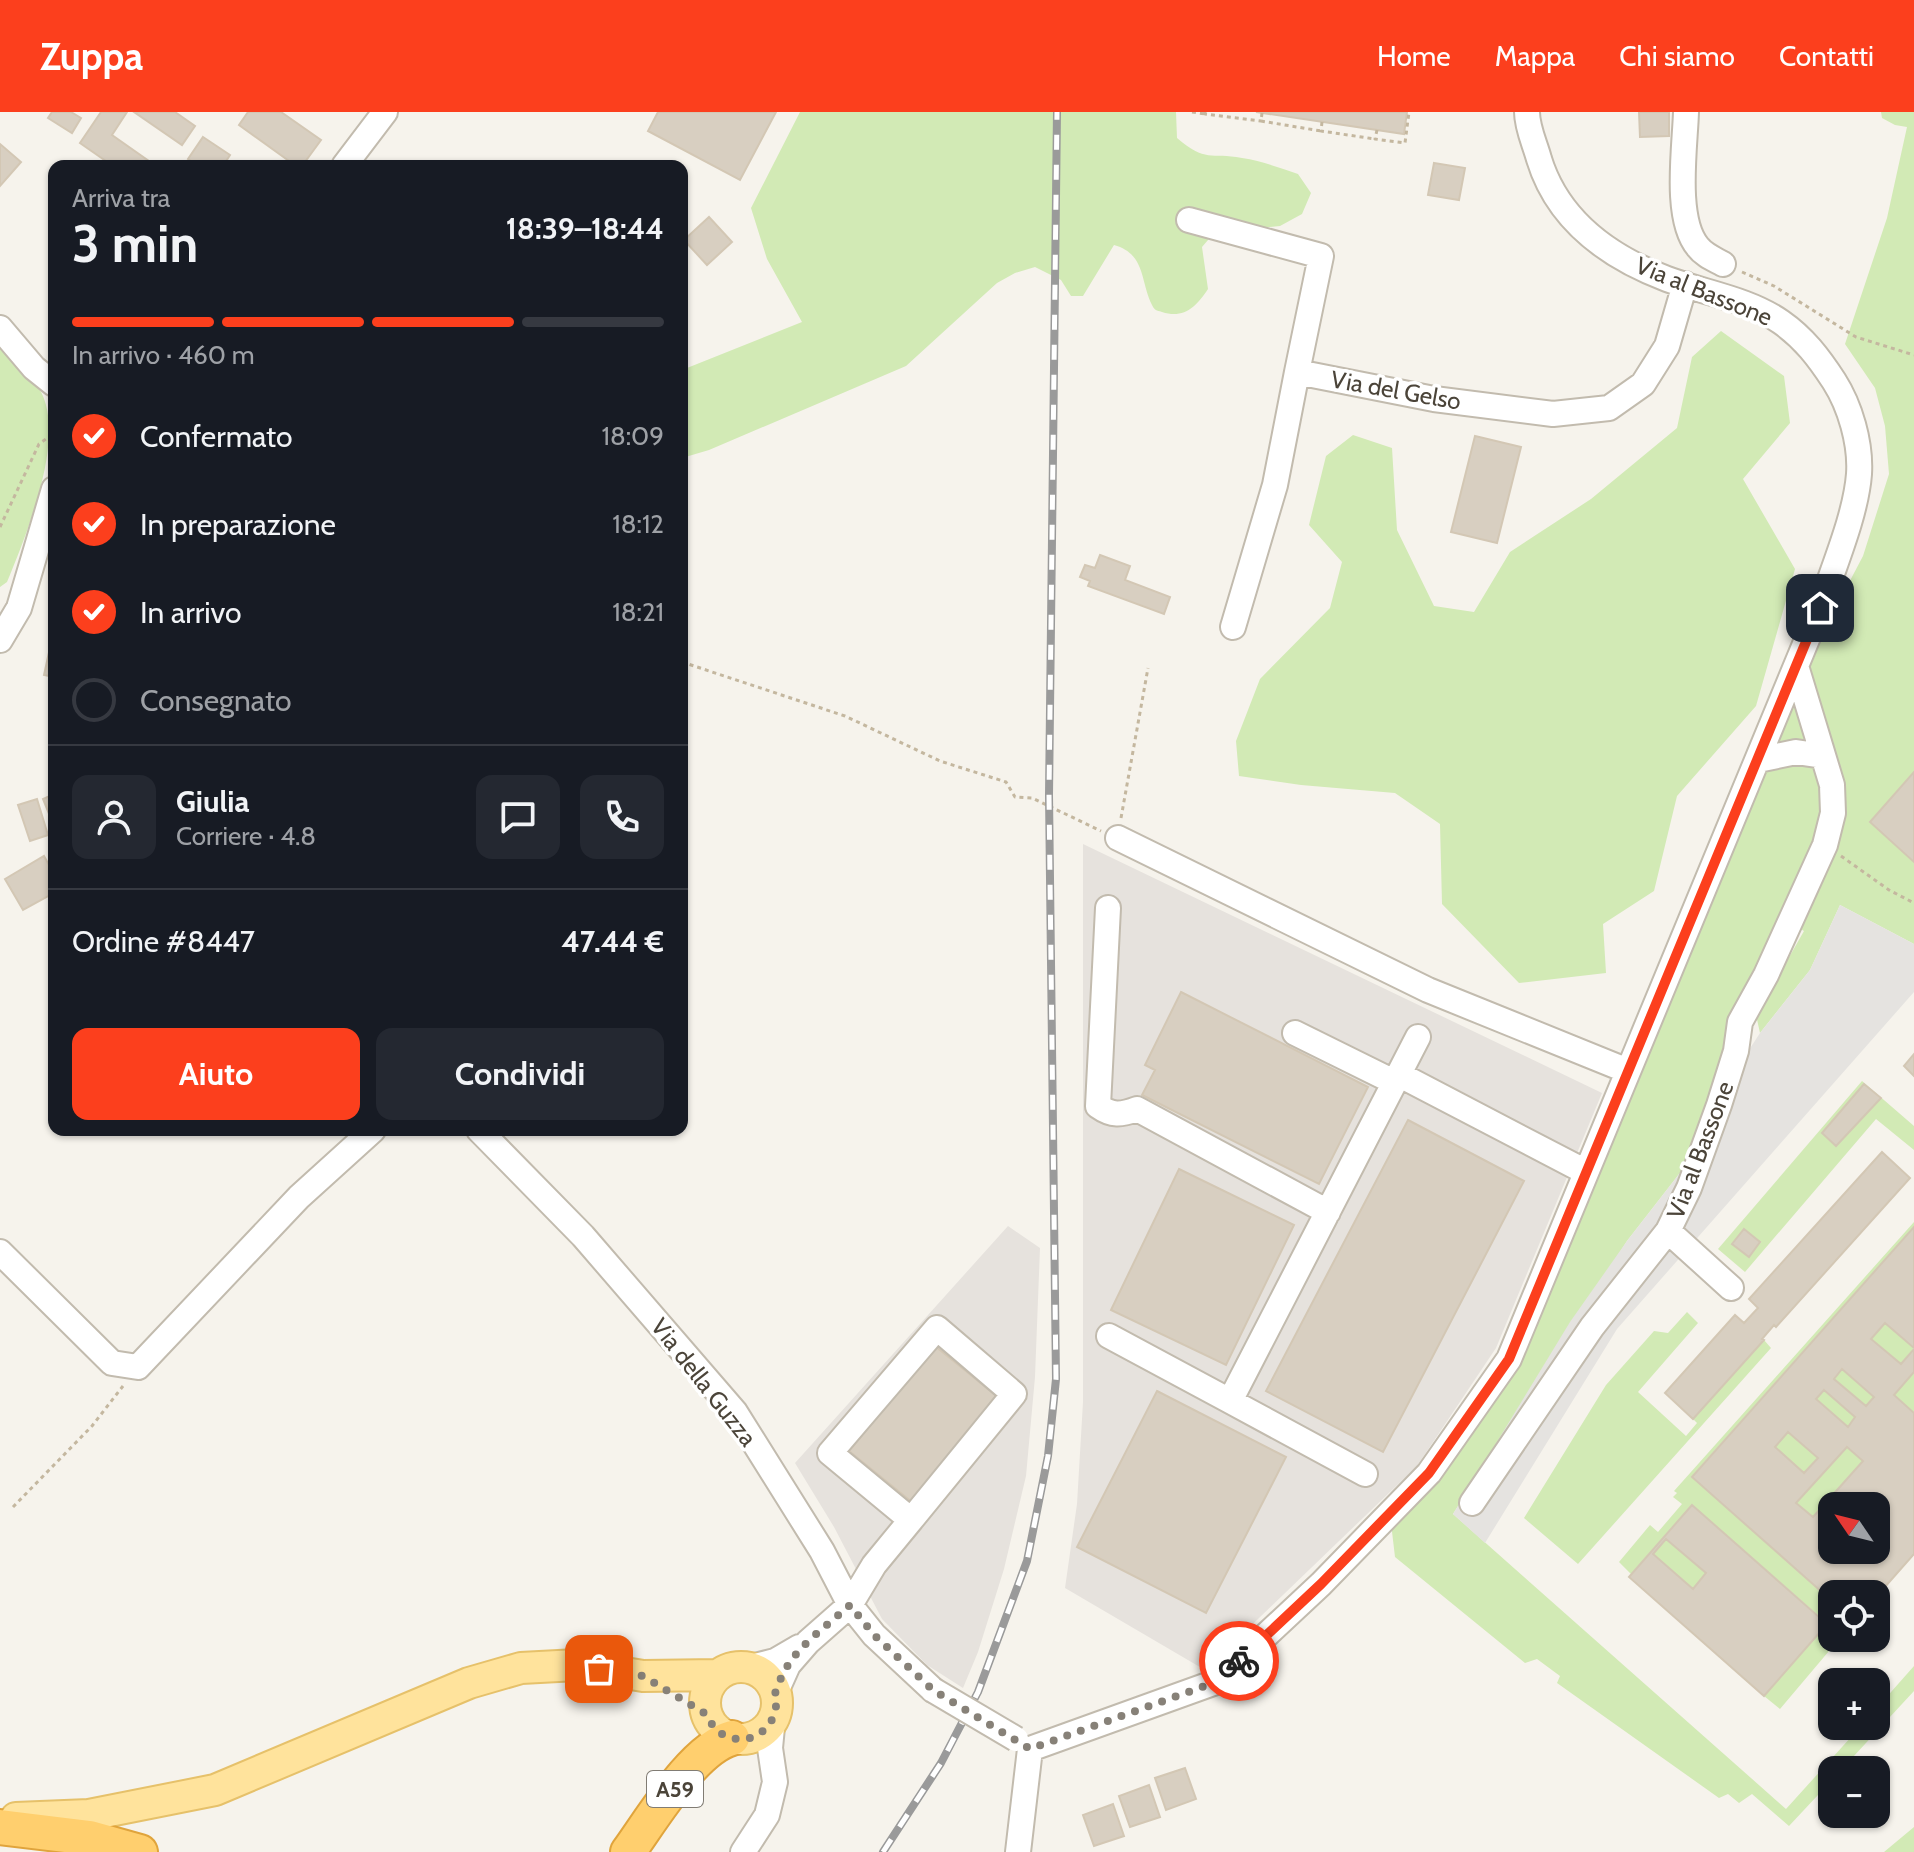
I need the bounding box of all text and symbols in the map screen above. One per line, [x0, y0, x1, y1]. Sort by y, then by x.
text: Zuppa [40, 33, 143, 80]
text: Home [1377, 39, 1451, 73]
text: Mappa [1495, 39, 1575, 73]
text: Chi siamo [1619, 39, 1735, 73]
text: Contatti [1779, 39, 1874, 73]
text: Arriva tra [72, 182, 170, 214]
text: 18:39–18:44 [506, 210, 664, 247]
text: 3 min [72, 212, 198, 275]
street label: Via al Bassone [1631, 250, 1777, 332]
text: In arrivo · 460 m [72, 339, 255, 371]
street label: Via del Gelso [1329, 364, 1463, 416]
icon: check [72, 414, 116, 458]
text: Confermato [140, 418, 293, 455]
text: 18:09 [601, 420, 664, 452]
icon: check [72, 502, 116, 546]
text: In preparazione [140, 506, 336, 543]
text: 18:12 [612, 508, 664, 540]
pin [1786, 574, 1854, 642]
icon: home [1798, 586, 1842, 630]
icon: check [72, 590, 116, 634]
text: In arrivo [140, 594, 242, 631]
text: 18:21 [612, 596, 664, 628]
text: Consegnato [140, 682, 291, 719]
button: person [72, 775, 156, 859]
button: chat [476, 775, 560, 859]
button: phone [580, 775, 664, 859]
text: Giulia [176, 783, 250, 820]
text: Corriere · 4.8 [176, 820, 316, 852]
text: Ordine #8447 [72, 923, 255, 960]
text: 47.44 € [561, 923, 664, 960]
button: Aiuto [72, 1028, 360, 1120]
button: Condividi [376, 1028, 664, 1120]
street label: Via al Bassone [1660, 1077, 1740, 1223]
street label: Via della Guzza [645, 1312, 763, 1452]
north arrow [1818, 1492, 1890, 1564]
map controls [1818, 1492, 1890, 1828]
button: locate [1818, 1580, 1890, 1652]
courier [1199, 1621, 1279, 1701]
pin [565, 1635, 633, 1703]
icon: bike [1217, 1639, 1261, 1683]
icon: bag [577, 1647, 621, 1691]
button: + [1818, 1668, 1890, 1740]
button: − [1818, 1756, 1890, 1828]
road number: A59 [647, 1771, 703, 1807]

